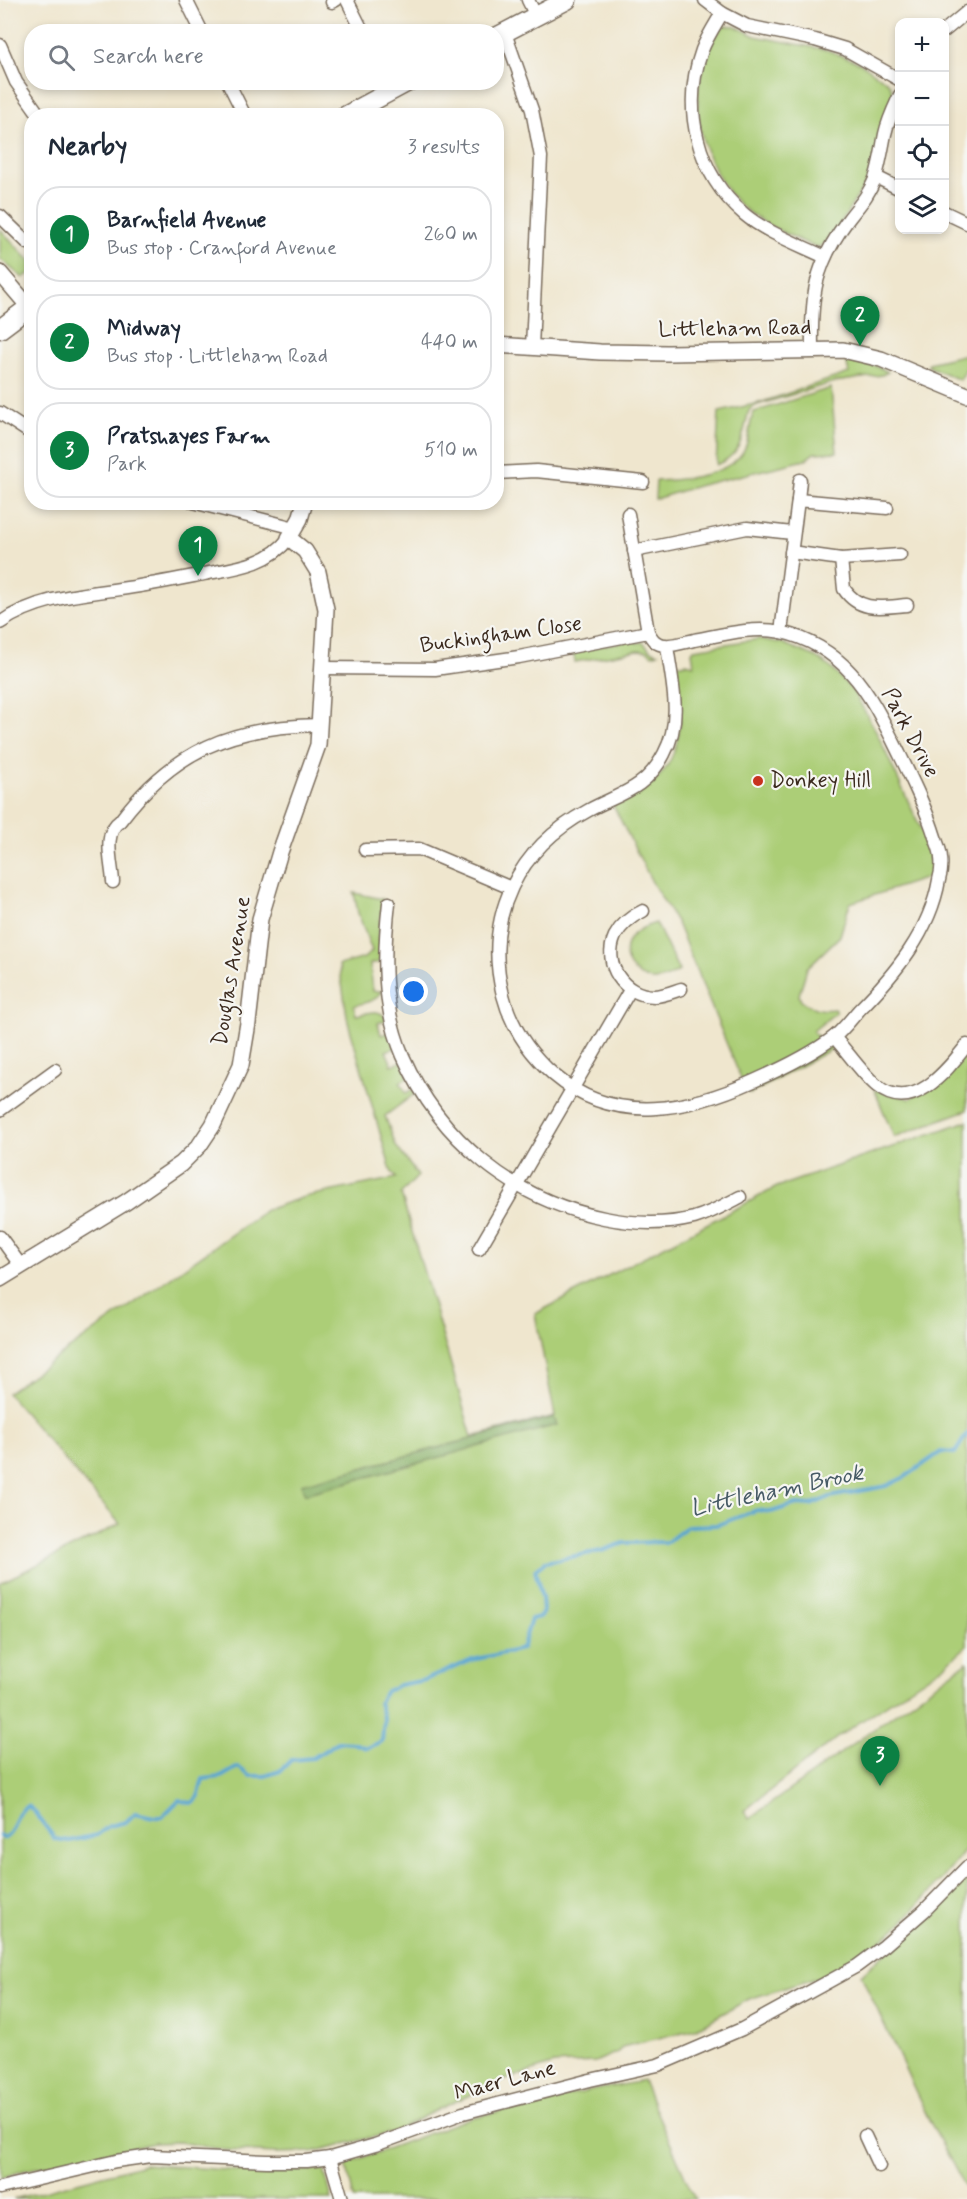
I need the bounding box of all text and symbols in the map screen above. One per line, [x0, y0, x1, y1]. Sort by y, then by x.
map controls [895, 18, 949, 234]
button: + [895, 18, 949, 72]
search box [24, 24, 504, 90]
icon: search [45, 41, 78, 74]
text: Search here [93, 43, 204, 71]
button: − [895, 72, 949, 126]
button: locate [895, 126, 949, 180]
text: Nearby [48, 130, 127, 164]
text: 3 results [408, 134, 480, 161]
button: layers [895, 180, 949, 234]
text: Barnfield Avenue [107, 207, 267, 235]
text: 1 [65, 221, 74, 248]
text: 260 m [424, 221, 478, 248]
text: Bus stop · Cranford Avenue [107, 235, 337, 262]
pin: 2 [840, 296, 880, 346]
street label: Littleham Road [658, 314, 812, 344]
text: Midway [107, 315, 181, 343]
text: 2 [65, 329, 74, 356]
text: 440 m [421, 329, 478, 356]
text: Bus stop · Littleham Road [107, 343, 328, 370]
text: Pratshayes Farm [107, 423, 271, 451]
text: 3 [65, 437, 74, 464]
text: 510 m [424, 437, 478, 464]
text: Park [107, 451, 147, 478]
pin: 1 [178, 526, 218, 576]
street label: Buckingham Close [418, 610, 584, 663]
street label: Park Drive [875, 683, 945, 783]
place label: Donkey Hill [770, 767, 871, 795]
marker: Donkey Hill [751, 774, 765, 788]
street label: Douglas Avenue [206, 894, 261, 1048]
your location [399, 977, 428, 1006]
water label: Littleham Brook [688, 1457, 868, 1524]
pin: 3 [860, 1736, 900, 1786]
street label: Maer Lane [451, 2054, 559, 2108]

